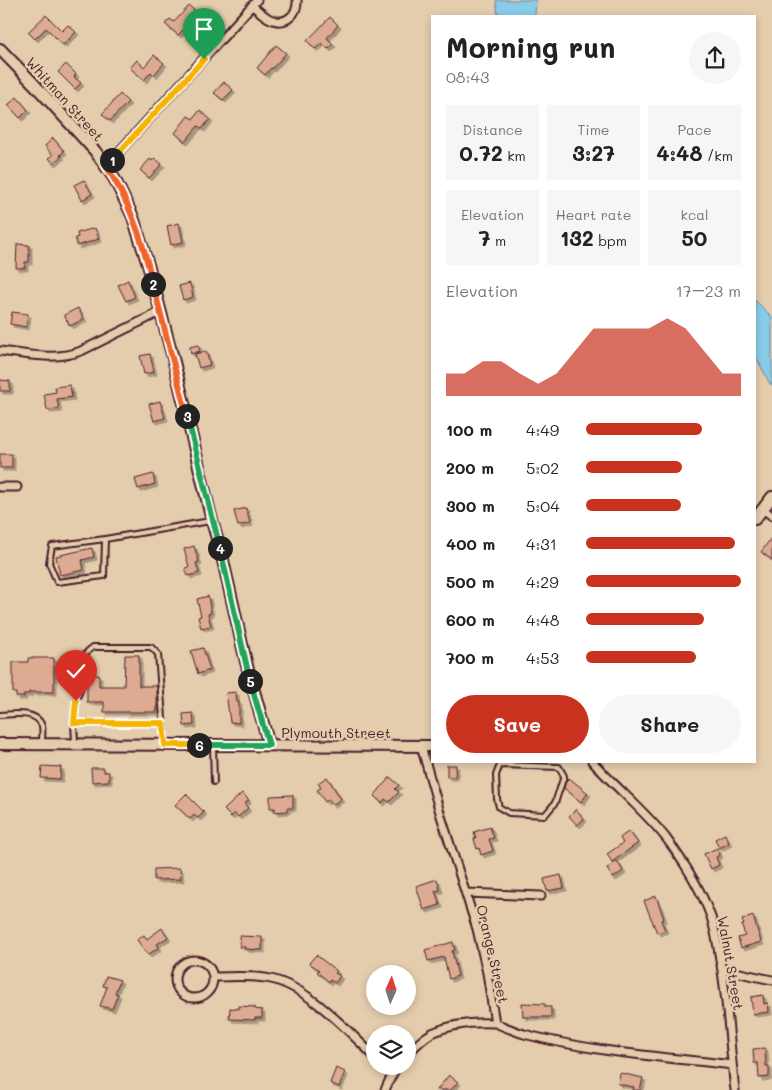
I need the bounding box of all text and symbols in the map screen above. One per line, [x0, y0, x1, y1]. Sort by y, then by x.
pin [183, 8, 225, 59]
icon: arrive [190, 15, 218, 43]
text: Morning run [446, 29, 615, 65]
button: share [689, 32, 741, 84]
street label: Whitman Street [22, 53, 108, 145]
text: 08:43 [446, 66, 489, 87]
text: Distance [462, 120, 523, 139]
text: Time [578, 120, 609, 139]
text: Pace [677, 120, 712, 139]
text: 0.72 [459, 139, 503, 166]
text: 3:27 [572, 139, 615, 166]
text: 4:48 [656, 139, 702, 166]
text: km [503, 146, 526, 165]
text: /km [702, 146, 733, 165]
pin: 1 [100, 148, 124, 172]
text: 1 [109, 151, 116, 170]
text: Elevation [461, 205, 524, 224]
text: Heart rate [556, 205, 631, 224]
text: kcal [681, 205, 708, 224]
text: 7 [479, 224, 491, 251]
text: 132 [560, 224, 594, 251]
text: 50 [682, 224, 707, 251]
text: m [491, 231, 506, 250]
text: bpm [594, 231, 627, 250]
pin: 2 [140, 272, 166, 296]
text: 2 [150, 275, 157, 294]
text: Elevation [446, 280, 518, 301]
text: 17–23 m [676, 280, 741, 301]
pin: 3 [174, 404, 200, 428]
text: 3 [183, 407, 192, 426]
text: 100 m [446, 419, 492, 440]
text: 4:49 [526, 419, 559, 440]
text: 200 m [446, 457, 494, 478]
text: 5:02 [526, 457, 559, 478]
text: 300 m [446, 495, 495, 516]
text: 5:04 [526, 495, 560, 516]
text: 400 m [446, 533, 495, 554]
text: 4:31 [526, 533, 557, 554]
pin: 4 [208, 536, 232, 560]
text: 4 [216, 539, 225, 558]
text: 500 m [446, 571, 494, 592]
text: 4:29 [526, 571, 559, 592]
text: 600 m [446, 609, 495, 630]
text: 4:48 [526, 609, 559, 630]
text: 700 m [446, 647, 494, 668]
text: 4:53 [526, 647, 559, 668]
pin [55, 650, 97, 701]
icon: check [62, 657, 90, 685]
pin: 5 [238, 668, 262, 694]
text: 5 [246, 672, 255, 691]
button: Save [446, 695, 589, 753]
button: Share [599, 695, 741, 753]
street label: Plymouth Street [281, 723, 391, 742]
pin: 6 [186, 732, 212, 758]
text: 6 [195, 736, 204, 755]
street label: Orange Street [472, 903, 514, 1005]
street label: Walnut Street [713, 914, 749, 1012]
north arrow [366, 965, 416, 1015]
map controls [366, 965, 416, 1075]
button: layers [366, 1025, 416, 1075]

